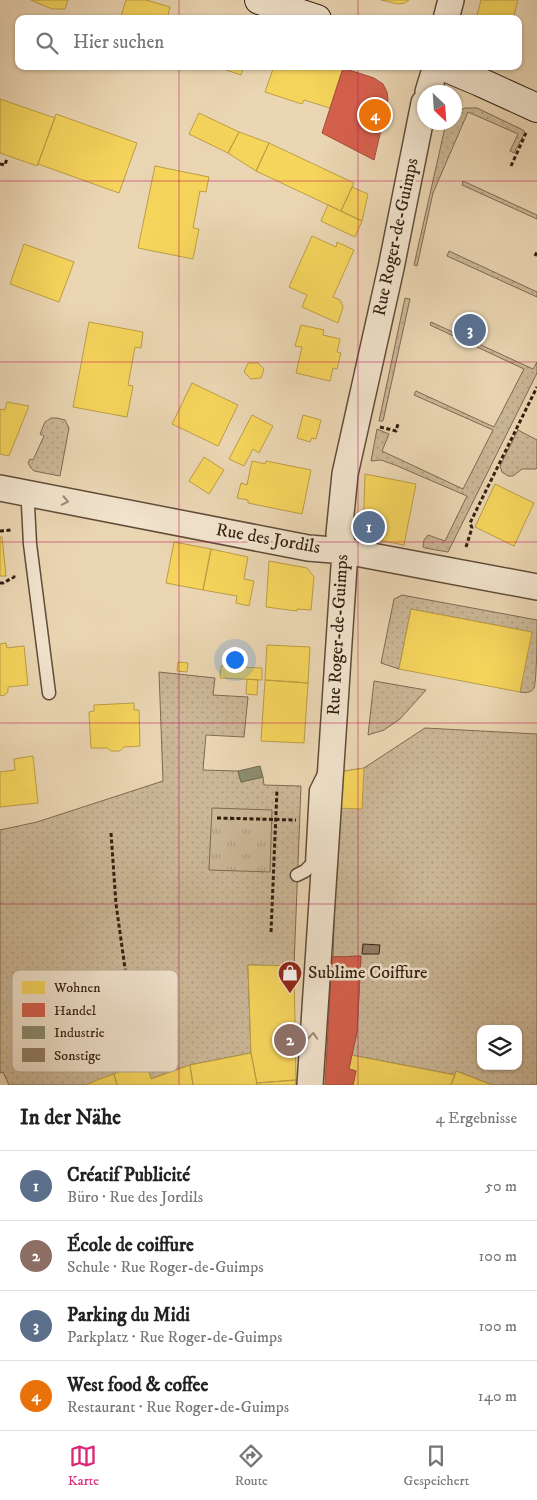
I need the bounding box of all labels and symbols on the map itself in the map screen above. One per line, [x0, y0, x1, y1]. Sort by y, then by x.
north arrow [417, 85, 462, 130]
pin: 4 [359, 96, 391, 134]
street label: Rue Roger-de-Guimps [368, 156, 424, 318]
pin: 3 [454, 311, 486, 349]
one-way arrow [61, 495, 69, 506]
pin: 1 [353, 508, 385, 546]
street label: Rue des Jordils [214, 519, 322, 559]
street label: Rue Roger-de-Guimps [323, 554, 353, 716]
your location [222, 647, 248, 673]
shop icon: Sublime Coiffure [277, 960, 303, 994]
place label: Sublime Coiffure [308, 962, 428, 984]
legend [12, 970, 178, 1072]
text: Wohnen [53, 979, 101, 997]
text: Handel [54, 1002, 97, 1020]
pin: 2 [274, 1021, 306, 1059]
text: Industrie [54, 1024, 105, 1042]
one-way arrow [308, 1032, 319, 1040]
text: Sonstige [54, 1047, 101, 1065]

